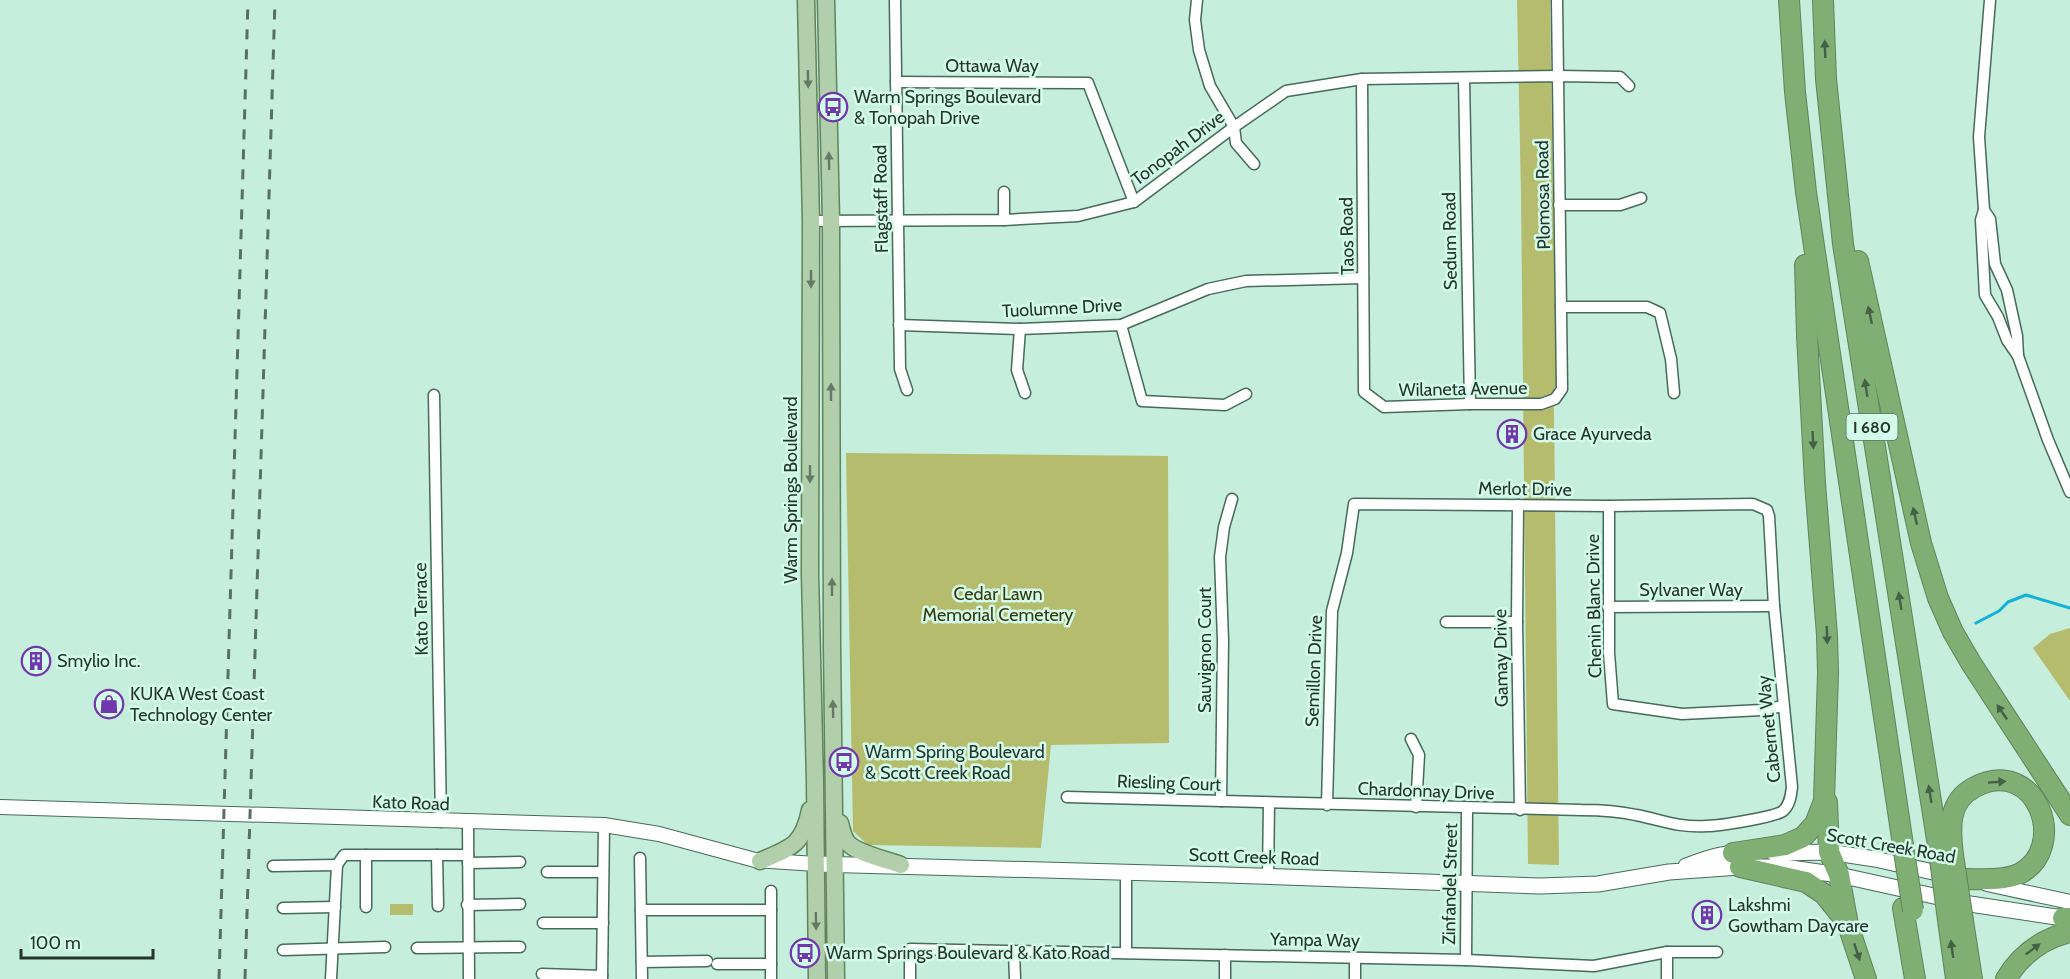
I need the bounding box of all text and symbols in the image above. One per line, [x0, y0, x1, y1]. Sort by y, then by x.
one-way arrow [1821, 39, 1830, 58]
street label: Ottawa Way [945, 55, 1039, 77]
one-way arrow [803, 70, 813, 89]
place label: Warm Springs Boulevard & Tonopah Drive [854, 86, 1041, 129]
bus stop icon: Warm Springs Boulevard & Tonopah Drive [817, 91, 849, 123]
street label: Tonopah Drive [1127, 106, 1229, 190]
street label: Plomosa Road [1531, 140, 1555, 250]
street label: Flagstaff Road [869, 145, 893, 253]
one-way arrow [825, 152, 834, 171]
street label: Sedum Road [1438, 192, 1462, 290]
street label: Taos Road [1335, 197, 1359, 275]
one-way arrow [806, 270, 816, 289]
street label: Tuolumne Drive [1001, 294, 1123, 322]
one-way arrow [1864, 306, 1874, 324]
street label: Wilaneta Avenue [1398, 377, 1528, 401]
one-way arrow [1861, 378, 1870, 397]
one-way arrow [826, 382, 836, 401]
street label: Warm Springs Boulevard [780, 396, 802, 584]
road number: I 680 [1846, 414, 1898, 440]
building icon: Grace Ayurveda [1496, 418, 1528, 450]
place label: Grace Ayurveda [1533, 423, 1652, 445]
one-way arrow [1809, 431, 1818, 450]
one-way arrow [805, 465, 815, 484]
street label: Merlot Drive [1478, 477, 1572, 501]
one-way arrow [1910, 507, 1919, 526]
street label: Chenin Blanc Drive [1582, 534, 1606, 678]
street label: Kato Terrace [409, 562, 433, 656]
one-way arrow [827, 577, 837, 596]
street label: Sylvaner Way [1639, 579, 1743, 601]
park label: Cedar Lawn Memorial Cemetery [923, 583, 1073, 626]
street label: Sauvignon Court [1194, 587, 1216, 713]
one-way arrow [1896, 592, 1905, 611]
street label: Gamay Drive [1489, 609, 1513, 707]
street label: Semillon Drive [1301, 615, 1327, 727]
one-way arrow [1822, 625, 1832, 644]
building icon: Smylio Inc. [20, 645, 52, 677]
place label: Smylio Inc. [57, 650, 140, 672]
street label: Cabernet Way [1752, 674, 1786, 784]
place label: KUKA West Coast Technology Center [130, 683, 273, 726]
shop icon: KUKA West Coast Technology Center [93, 688, 125, 720]
one-way arrow [828, 700, 838, 719]
one-way arrow [1997, 704, 2008, 720]
place label: Warm Spring Boulevard & Scott Creek Road [865, 741, 1045, 784]
bus stop icon: Warm Spring Boulevard & Scott Creek Road [828, 746, 860, 778]
street label: Riesling Court [1117, 770, 1221, 796]
one-way arrow [1987, 777, 2006, 787]
street label: Chardonnay Drive [1357, 778, 1495, 804]
one-way arrow [1925, 784, 1934, 803]
street label: Kato Road [372, 791, 450, 815]
street label: Zinfandel Street [1438, 823, 1462, 945]
street label: Scott Creek Road [1825, 824, 1957, 868]
street label: Scott Creek Road [1188, 844, 1320, 870]
place label: Lakshmi Gowtham Daycare [1728, 894, 1869, 937]
building icon: Lakshmi Gowtham Daycare [1691, 899, 1723, 931]
one-way arrow [811, 912, 821, 931]
scale bar [21, 922, 153, 960]
street label: Yampa Way [1269, 928, 1360, 952]
text: 100 m [30, 932, 81, 954]
bus stop icon: Warm Springs Boulevard & Kato Road [789, 937, 821, 969]
one-way arrow [1948, 940, 1957, 959]
place label: Warm Springs Boulevard & Kato Road [826, 942, 1110, 964]
one-way arrow [1852, 943, 1862, 961]
one-way arrow [2025, 943, 2041, 955]

